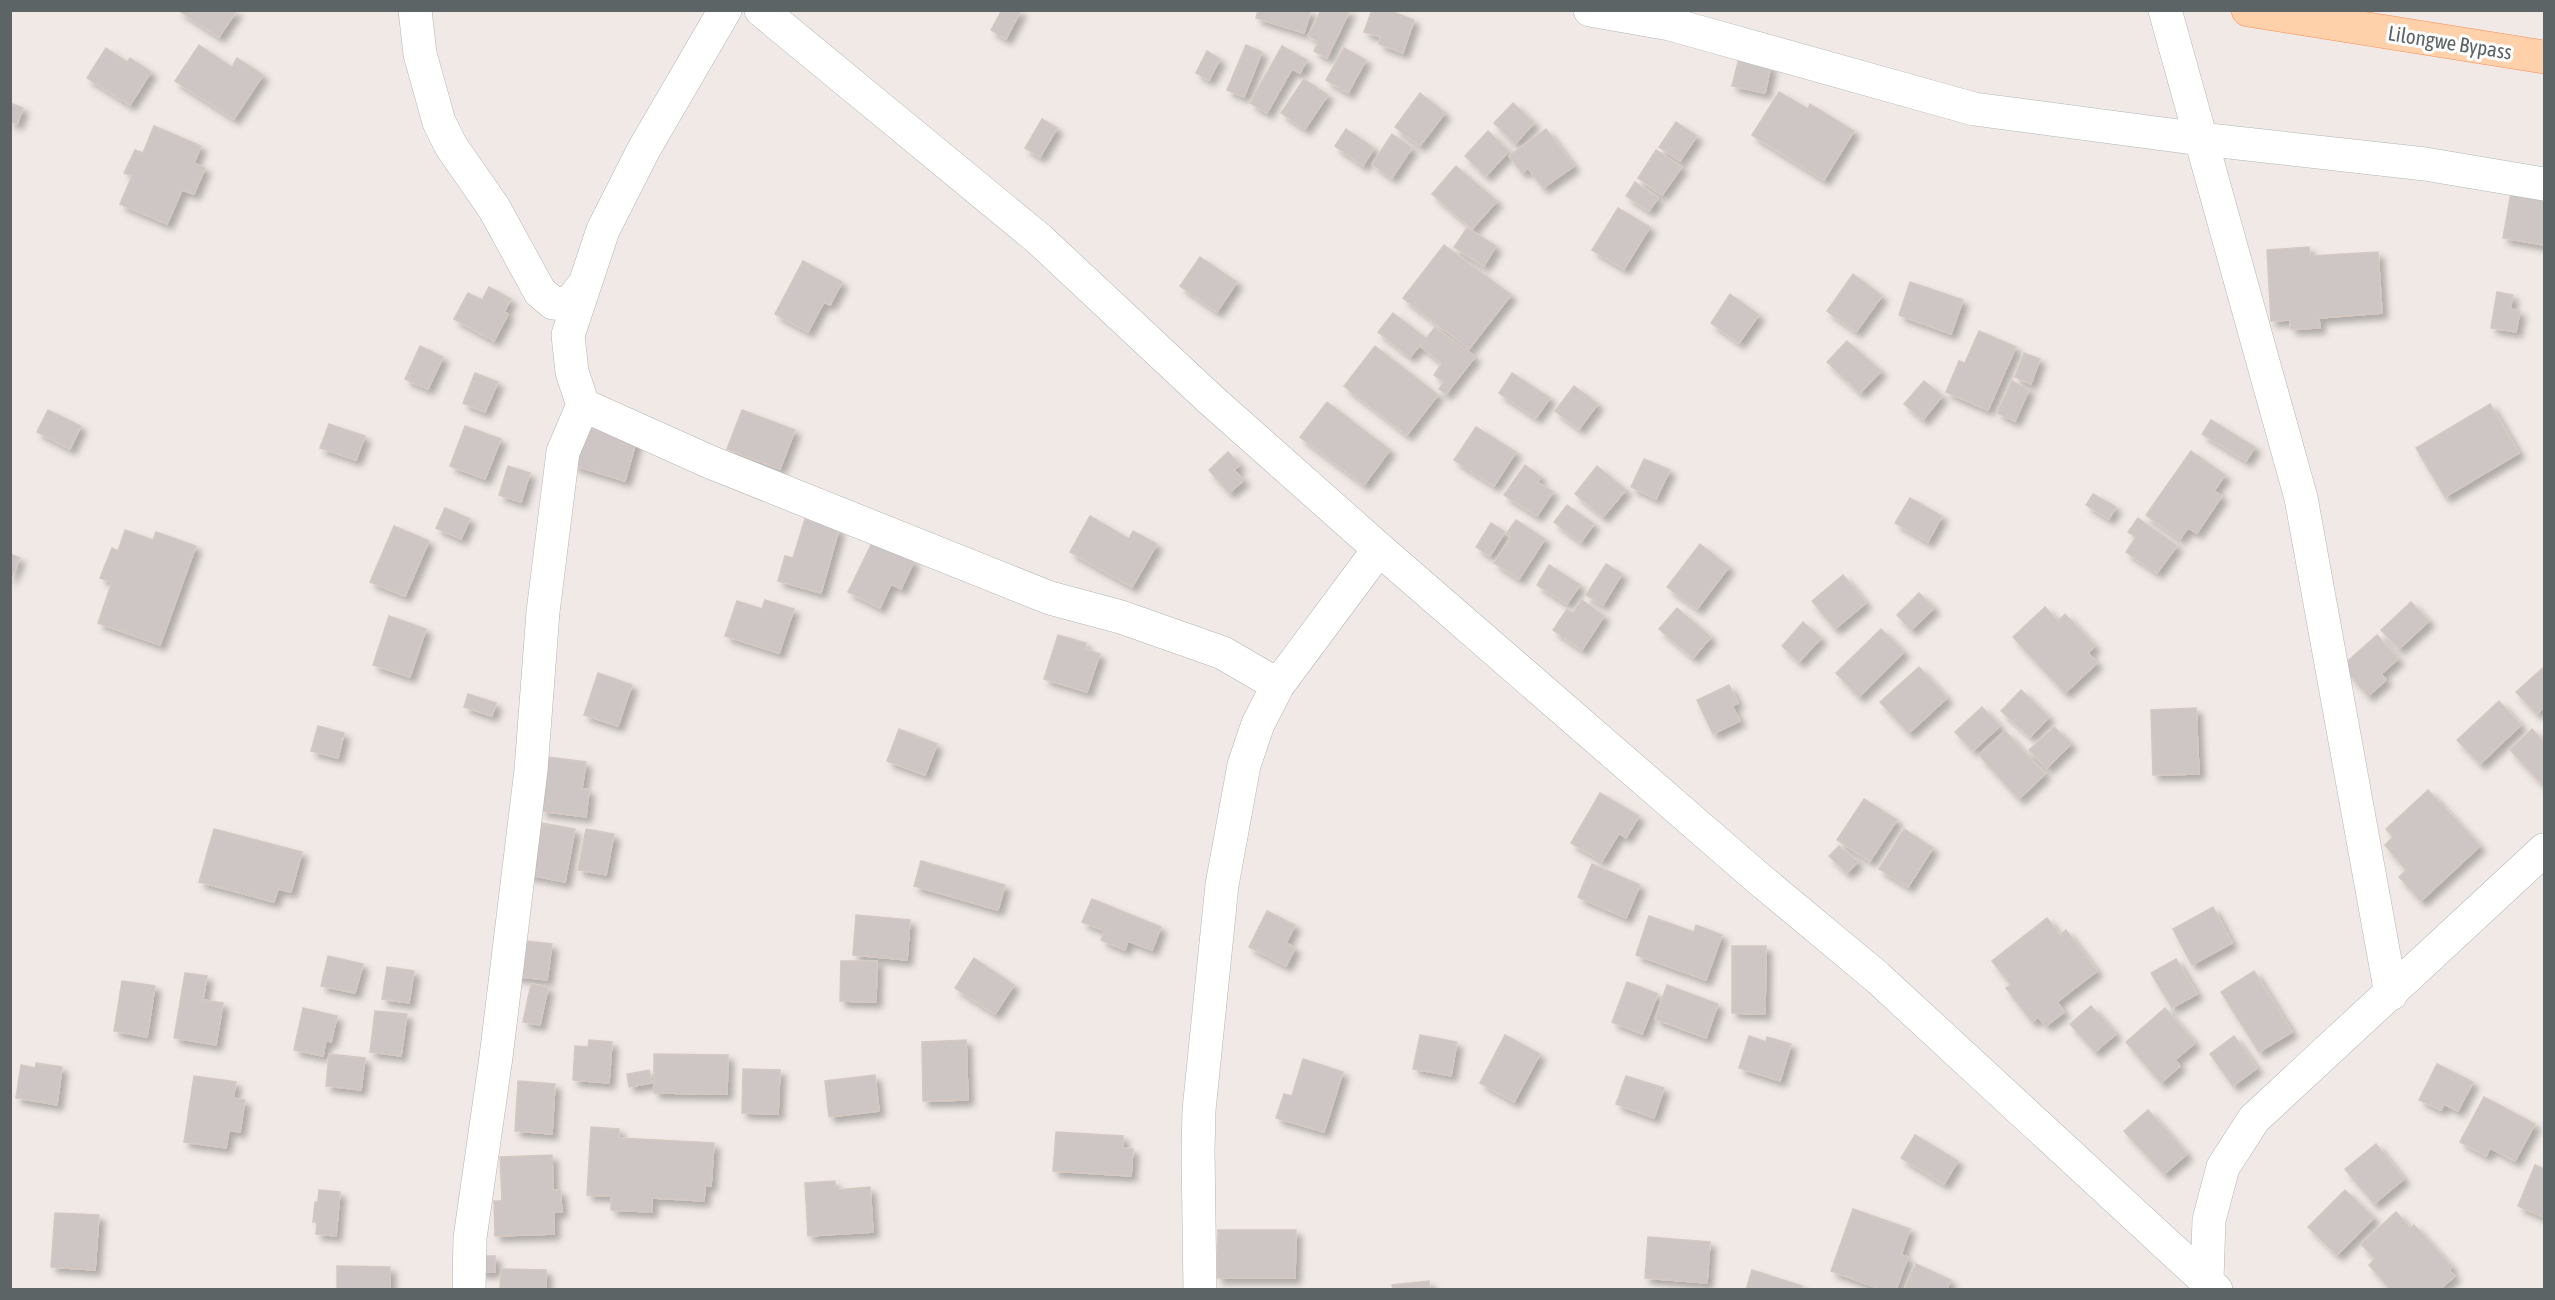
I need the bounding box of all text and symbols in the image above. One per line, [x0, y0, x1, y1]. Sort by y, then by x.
street label: Lilongwe Bypass [2386, 20, 2514, 64]

